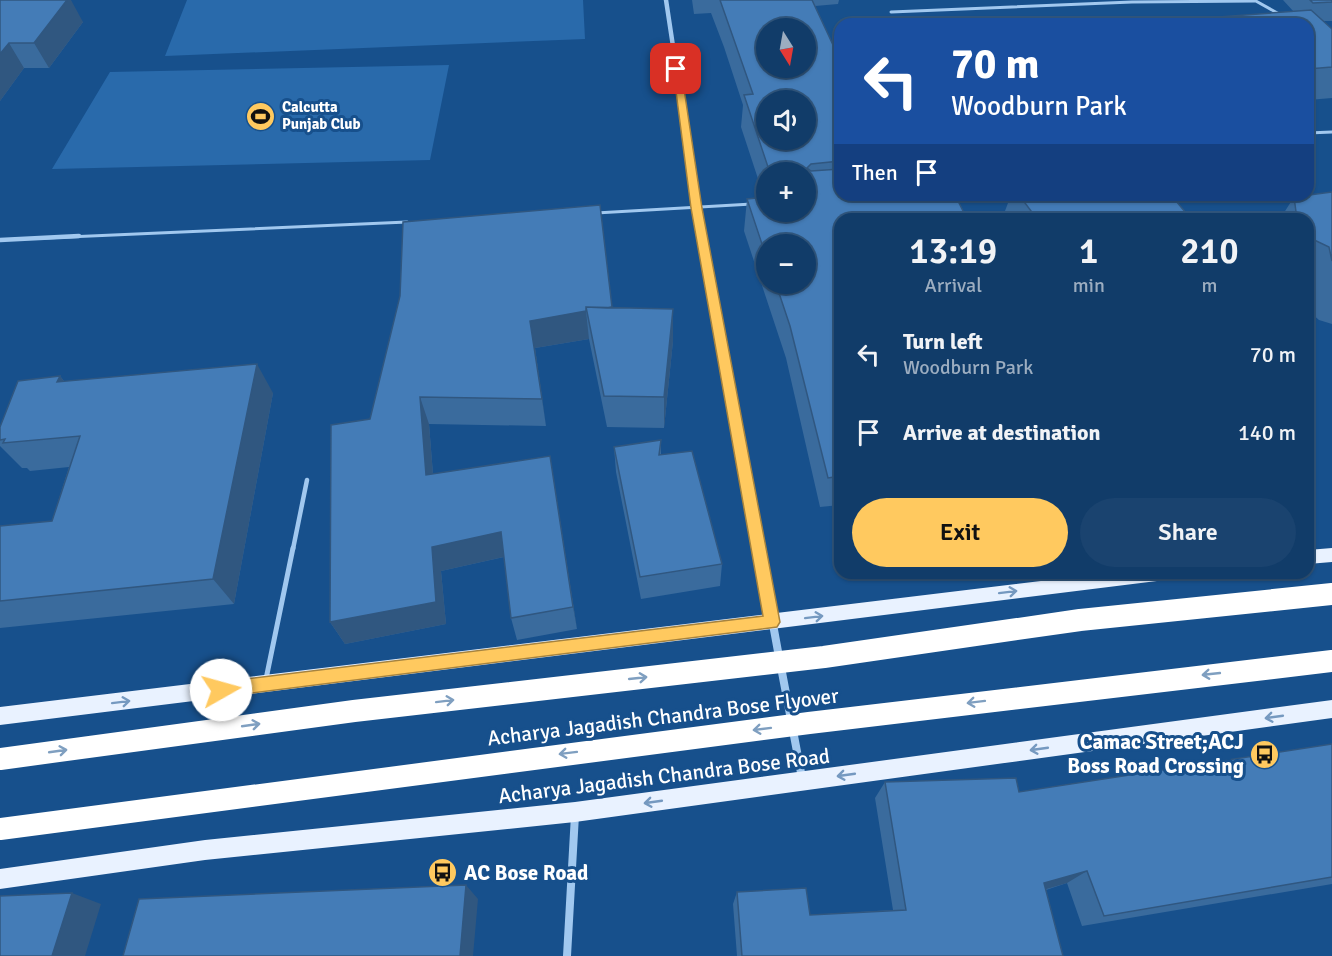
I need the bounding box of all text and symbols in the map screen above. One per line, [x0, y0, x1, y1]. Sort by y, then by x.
north arrow [756, 18, 816, 78]
map controls [756, 18, 816, 294]
text: 70 m [951, 39, 1040, 90]
icon: left [852, 42, 930, 120]
pin [650, 43, 701, 94]
icon: arrive [659, 52, 692, 85]
button: sound [756, 90, 816, 150]
text: Woodburn Park [951, 90, 1127, 123]
place label: Calcutta Punjab Club [282, 98, 361, 133]
sports icon: Calcutta Punjab Club [245, 100, 277, 132]
icon: arrive [910, 156, 943, 189]
text: Then [852, 159, 898, 186]
button: + [756, 162, 816, 222]
text: 13:19 [909, 229, 997, 274]
text: 1 [1079, 229, 1099, 274]
text: 210 [1180, 229, 1239, 274]
button: − [756, 234, 816, 294]
text: Arrival [925, 273, 982, 298]
text: min [1073, 273, 1105, 298]
text: m [1201, 273, 1217, 298]
text: Turn left [903, 328, 983, 355]
icon: left [852, 338, 885, 371]
text: 70 m [1250, 341, 1296, 368]
text: Woodburn Park [903, 355, 1033, 380]
icon: arrive [852, 416, 885, 449]
text: Arrive at destination [903, 419, 1100, 446]
text: 140 m [1238, 419, 1296, 446]
button: Exit [852, 498, 1068, 567]
button: Share [1080, 498, 1296, 567]
one-way arrow [997, 586, 1017, 597]
one-way arrow [804, 611, 824, 622]
position arrow [189, 658, 253, 722]
one-way arrow [1202, 669, 1222, 680]
one-way arrow [628, 672, 648, 683]
street label: Acharya Jagadish Chandra Bose Flyover [486, 683, 840, 751]
one-way arrow [434, 695, 454, 706]
one-way arrow [110, 696, 130, 707]
one-way arrow [966, 697, 986, 708]
one-way arrow [1265, 712, 1284, 723]
one-way arrow [241, 720, 261, 731]
one-way arrow [752, 723, 772, 734]
place label: Camac Street;ACJ Boss Road Crossing [1067, 729, 1244, 779]
bus stop icon: Camac Street;ACJ Boss Road Crossing [1249, 738, 1281, 770]
street label: Acharya Jagadish Chandra Bose Road [497, 743, 831, 809]
one-way arrow [1030, 744, 1050, 755]
one-way arrow [48, 746, 67, 757]
one-way arrow [559, 748, 579, 759]
one-way arrow [837, 770, 856, 781]
one-way arrow [643, 796, 663, 807]
bus stop icon: AC Bose Road [427, 857, 459, 889]
place label: AC Bose Road [464, 860, 588, 886]

